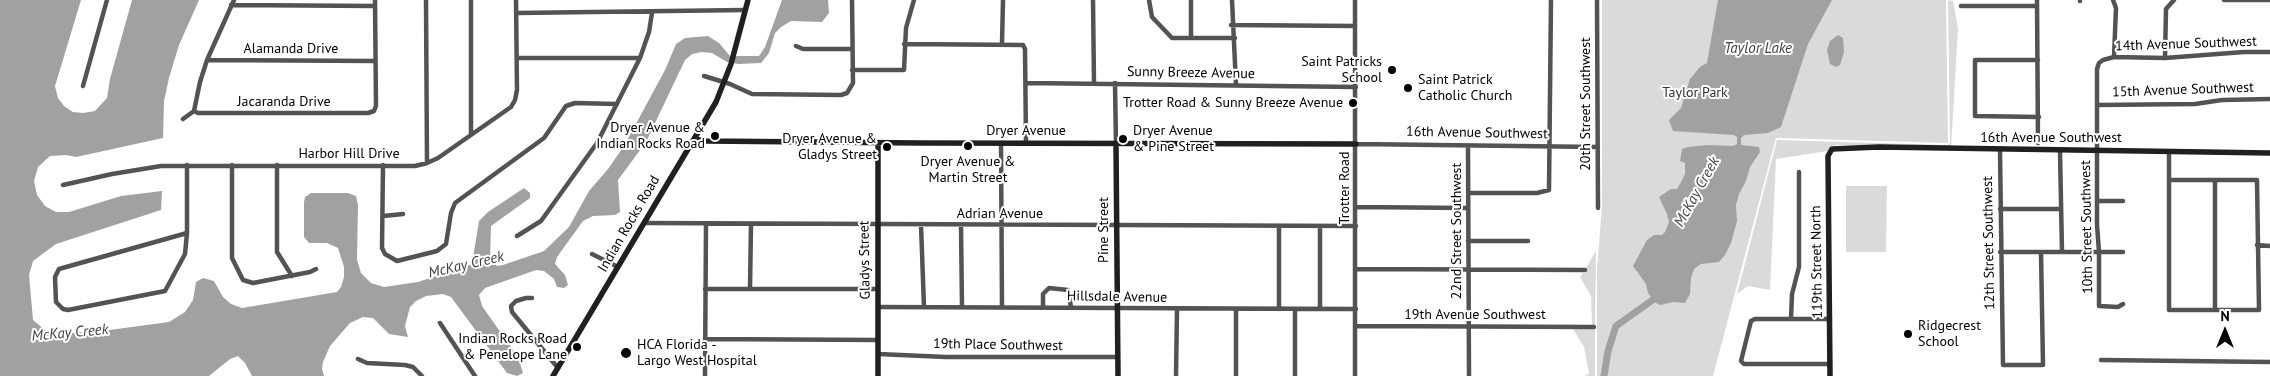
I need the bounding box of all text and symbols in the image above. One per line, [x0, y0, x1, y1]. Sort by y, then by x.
street label: 14th Avenue Southwest [2115, 33, 2257, 55]
street label: 20th Street Southwest [1578, 37, 1594, 171]
water label: Taylor Lake [1724, 40, 1792, 58]
street label: Alamanda Drive [244, 41, 338, 57]
place label: Saint Patricks School [1301, 54, 1382, 86]
street label: Sunny Breeze Avenue [1127, 63, 1255, 83]
marker: Saint Patricks School [1386, 64, 1398, 76]
place label: Saint Patrick Catholic Church [1418, 72, 1512, 104]
street label: 15th Avenue Southwest [2112, 79, 2254, 101]
marker: Saint Patrick Catholic Church [1402, 82, 1414, 94]
park label: Taylor Park [1662, 85, 1728, 101]
street label: Jacaranda Drive [237, 94, 331, 110]
place label: Trotter Road & Sunny Breeze Avenue [1123, 95, 1343, 111]
marker: Trotter Road & Sunny Breeze Avenue [1347, 97, 1359, 109]
place label: Dryer Avenue & Indian Rocks Road [596, 120, 705, 152]
street label: Dryer Avenue [986, 123, 1066, 139]
place label: Dryer Avenue & Pine Street [1133, 123, 1214, 156]
street label: 16th Avenue Southwest [1406, 123, 1548, 143]
marker: Dryer Avenue & Indian Rocks Road [709, 130, 721, 142]
street label: 16th Avenue Southwest [1980, 130, 2122, 146]
place label: Dryer Avenue & Gladys Street [782, 131, 877, 164]
marker: Dryer Avenue & Pine Street [1117, 133, 1129, 145]
marker: Dryer Avenue & Martin Street [962, 140, 974, 152]
marker: Dryer Avenue & Gladys Street [881, 141, 893, 153]
street label: Harbor Hill Drive [298, 146, 400, 162]
street label: Trotter Road [1337, 151, 1353, 225]
place label: Dryer Avenue & Martin Street [921, 154, 1015, 186]
water label: McKay Creek [1670, 154, 1724, 230]
street label: 10th Street Southwest [2077, 160, 2097, 294]
street label: 22nd Street Southwest [1449, 163, 1465, 299]
street label: Indian Rocks Road [595, 173, 663, 275]
street label: 12th Street Southwest [1979, 176, 1999, 310]
street label: Pine Street [1096, 197, 1112, 263]
street label: 119th Street North [1808, 205, 1826, 319]
street label: Adrian Avenue [957, 206, 1043, 222]
street label: Gladys Street [856, 220, 874, 300]
water label: McKay Creek [426, 248, 506, 282]
street label: Hillsdale Avenue [1067, 288, 1167, 306]
north arrow [2200, 306, 2250, 356]
street label: 19th Avenue Southwest [1404, 307, 1546, 323]
text: N [2220, 307, 2230, 325]
place label: Ridgecrest School [1918, 318, 1981, 351]
water label: McKay Creek [31, 321, 109, 345]
marker: Ridgecrest School [1902, 328, 1914, 340]
place label: Indian Rocks Road & Penelope Lane [458, 331, 567, 364]
street label: 19th Place Southwest [933, 335, 1063, 355]
place label: HCA Florida - Largo West Hospital [637, 337, 757, 370]
marker: Indian Rocks Road & Penelope Lane [571, 341, 583, 353]
marker: HCA Florida - Largo West Hospital [619, 346, 633, 360]

